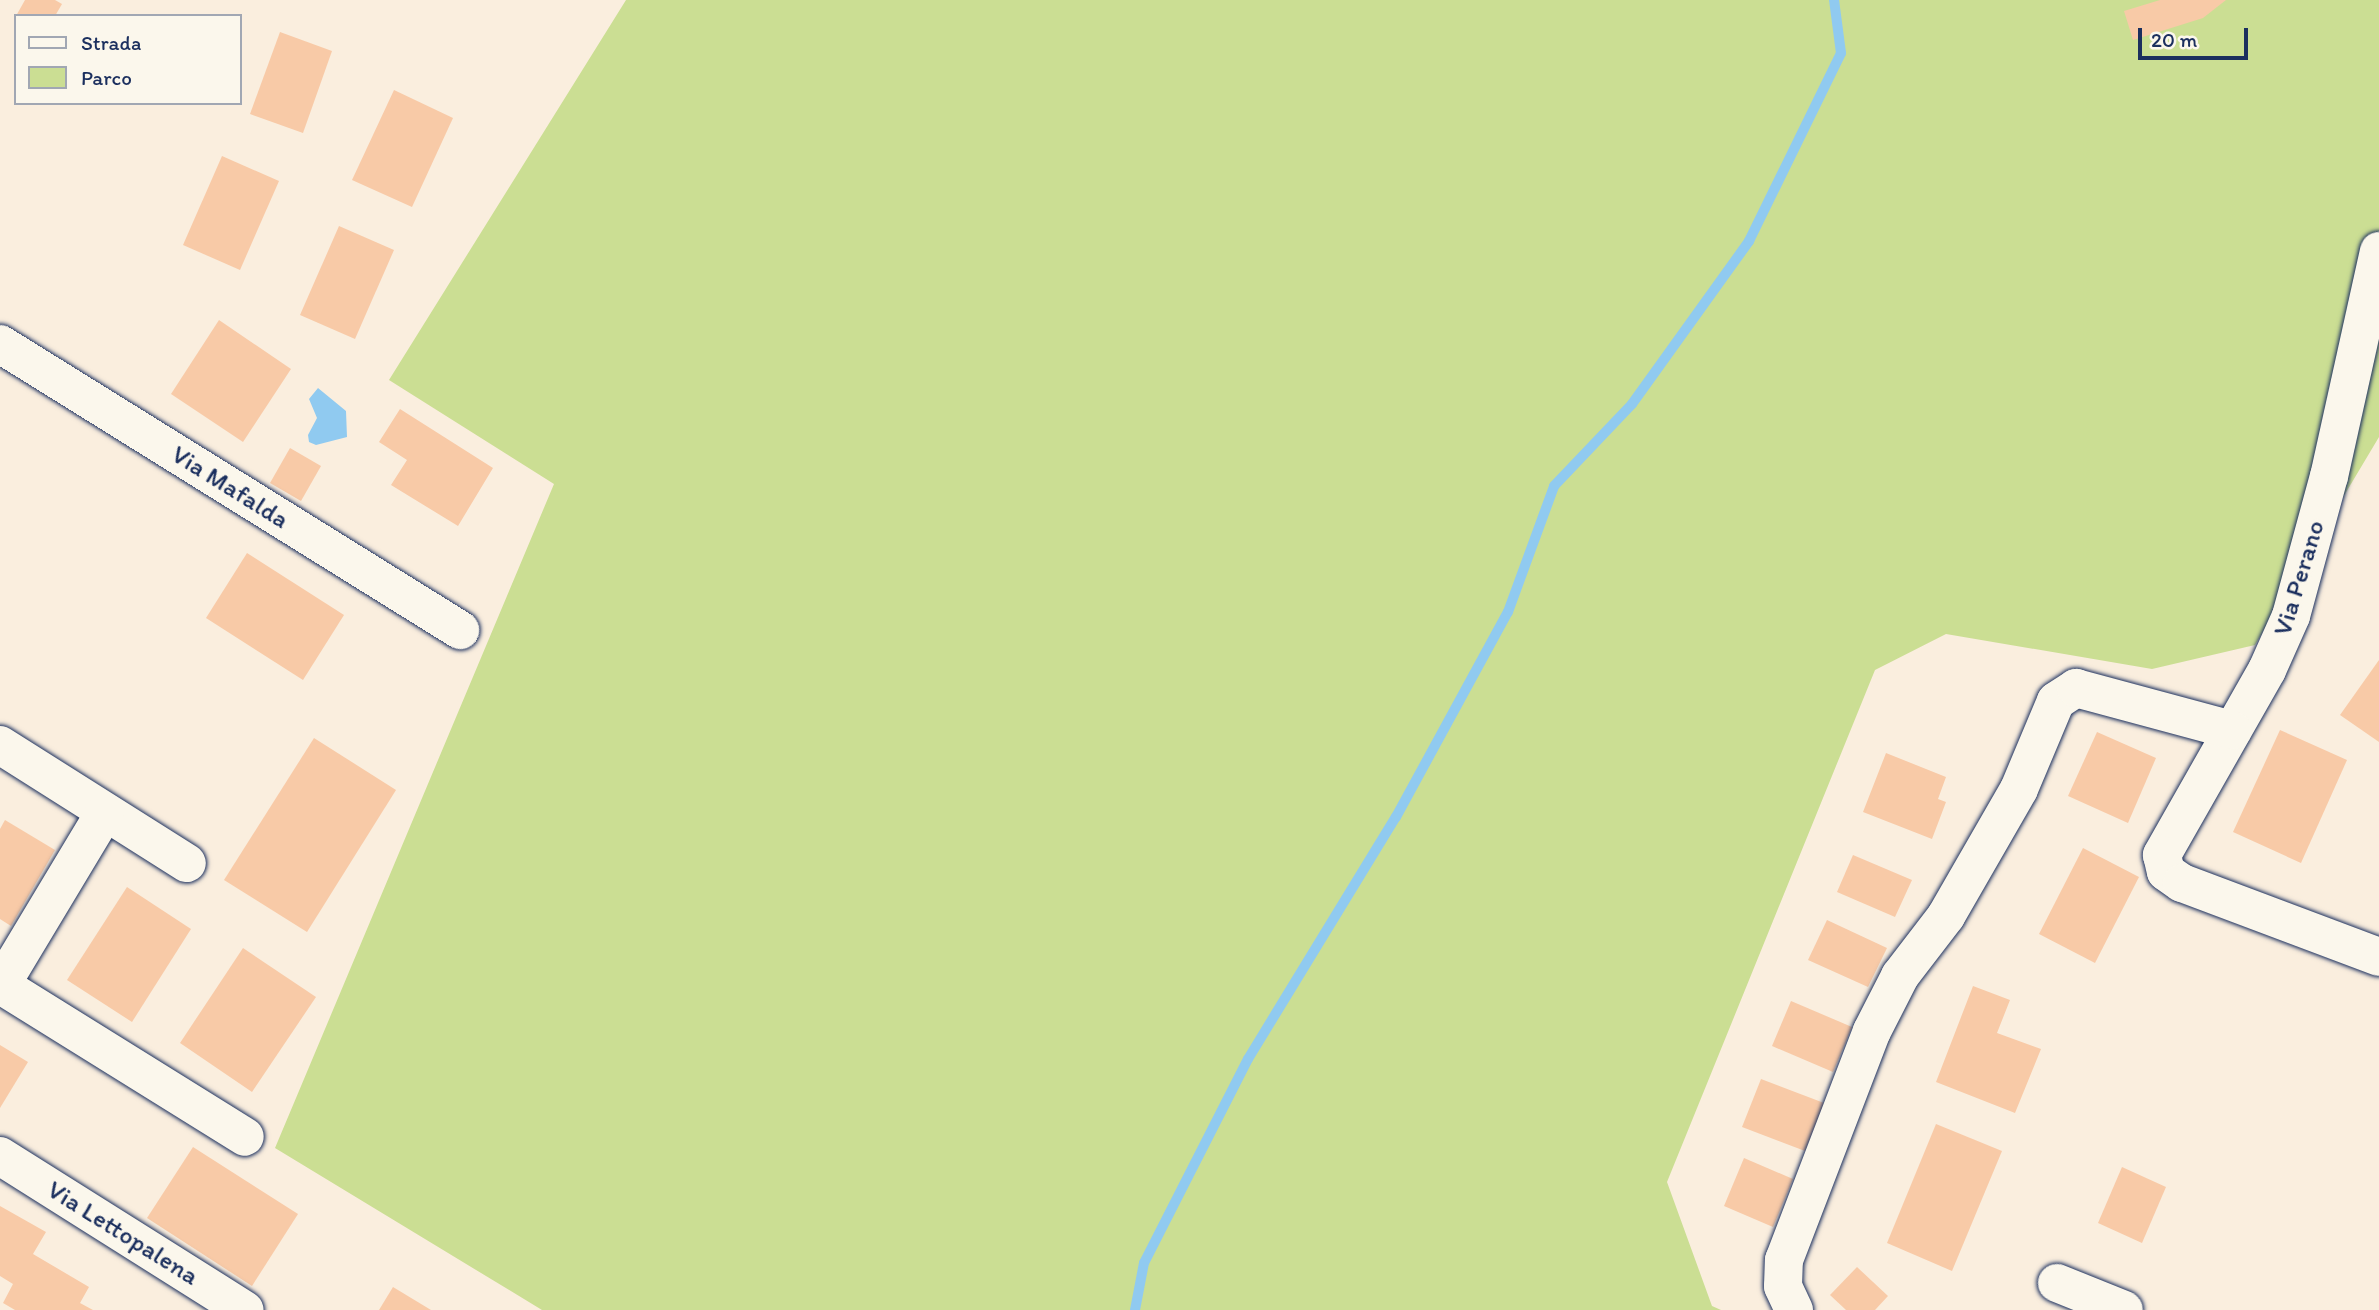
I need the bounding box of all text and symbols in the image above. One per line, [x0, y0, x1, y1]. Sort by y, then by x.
legend [14, 14, 242, 105]
scale bar [2141, 14, 2251, 58]
text: 20 m [2151, 27, 2197, 52]
text: Strada [81, 30, 141, 55]
text: Parco [81, 65, 132, 90]
street label: Via Mafalda [166, 439, 294, 535]
street label: Via Perano [2267, 517, 2331, 639]
street label: Via Lettopalena [42, 1174, 204, 1292]

